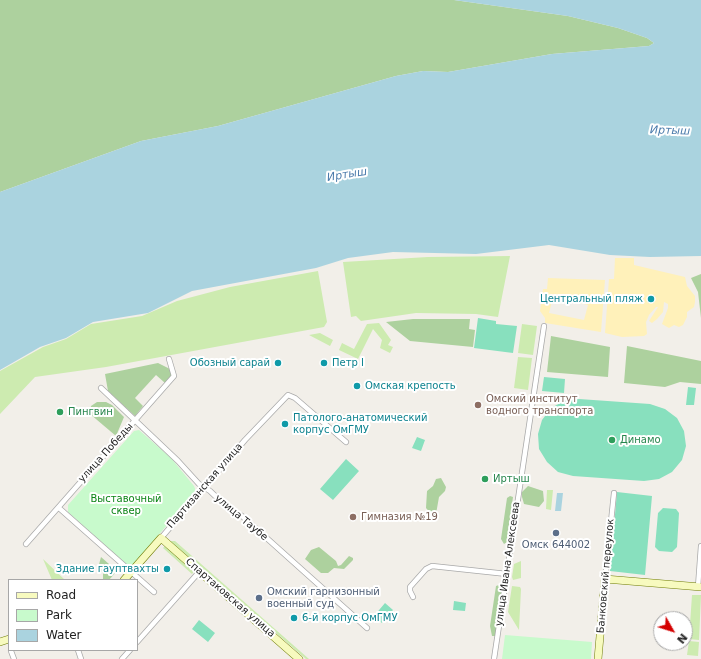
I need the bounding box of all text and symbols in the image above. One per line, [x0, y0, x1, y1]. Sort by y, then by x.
water label: Иртыш [650, 124, 690, 138]
water label: Иртыш [326, 165, 368, 185]
place label: Центральный пляж [540, 293, 643, 305]
marker: Центральный пляж [646, 294, 656, 304]
place label: Обозный сарай [190, 357, 270, 369]
place label: Петр I [332, 357, 364, 369]
marker: Обозный сарай [273, 358, 283, 368]
marker: Петр I [319, 358, 329, 368]
place label: Омская крепость [365, 380, 456, 392]
marker: Омская крепость [352, 381, 362, 391]
place label: Омский институт водного транспорта [486, 393, 593, 416]
marker: Омский институт водного транспорта [473, 400, 483, 410]
place label: Пингвин [68, 406, 113, 418]
marker: Пингвин [55, 407, 65, 417]
place label: Патолого-анатомический корпус ОмГМУ [293, 412, 427, 436]
marker: Патолого-анатомический корпус ОмГМУ [280, 419, 290, 429]
street label: улица Победы [76, 421, 136, 485]
place label: Динамо [620, 434, 661, 446]
marker: Динамо [607, 435, 617, 445]
street label: Партизанская улица [165, 441, 245, 531]
place label: Иртыш [493, 473, 530, 485]
marker: Иртыш [480, 474, 490, 484]
street label: улица Таубе [212, 492, 270, 544]
park label: Выставочный сквер [90, 493, 162, 516]
street label: улица Ивана Алексеева [493, 501, 523, 627]
place label: Гимназия №19 [361, 511, 438, 523]
marker: Гимназия №19 [348, 512, 358, 522]
street label: Банковский переулок [595, 518, 617, 634]
marker: Омск 644002 [551, 528, 561, 538]
place label: Омск 644002 [522, 539, 590, 551]
street label: Спартаковская улица [183, 556, 277, 640]
place label: Здание гауптвахты [56, 563, 159, 575]
marker: Здание гауптвахты [162, 564, 172, 574]
legend [8, 579, 138, 651]
place label: Омский гарнизонный военный суд [267, 586, 380, 610]
text: Road [46, 588, 76, 602]
marker: Омский гарнизонный военный суд [254, 593, 264, 603]
text: Park [46, 608, 72, 622]
north arrow [653, 611, 693, 651]
place label: 6-й корпус ОмГМУ [302, 612, 398, 624]
marker: 6-й корпус ОмГМУ [289, 613, 299, 623]
text: Water [46, 628, 81, 642]
text: N [674, 631, 690, 646]

